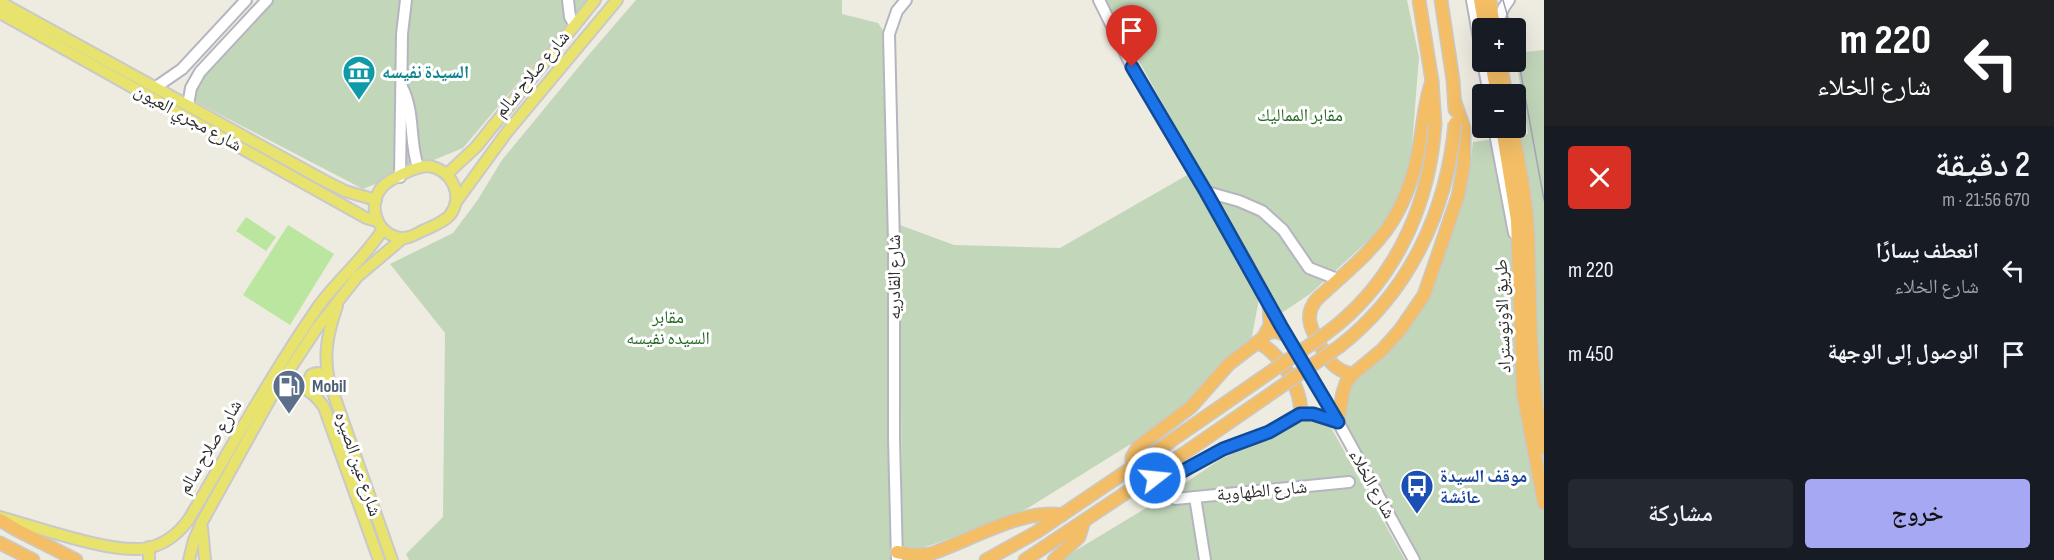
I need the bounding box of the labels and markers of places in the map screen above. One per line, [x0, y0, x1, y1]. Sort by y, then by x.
pin [1106, 5, 1157, 67]
museum icon: السيدة نفيسه [341, 54, 377, 101]
place label: السيدة نفيسه [382, 62, 469, 83]
fuel station icon: Mobil [271, 368, 307, 415]
place label: Mobil [312, 376, 346, 397]
place label: موقف السيدة عائشة [1440, 466, 1527, 508]
bus stop icon: موقف السيدة عائشة [1399, 468, 1435, 515]

